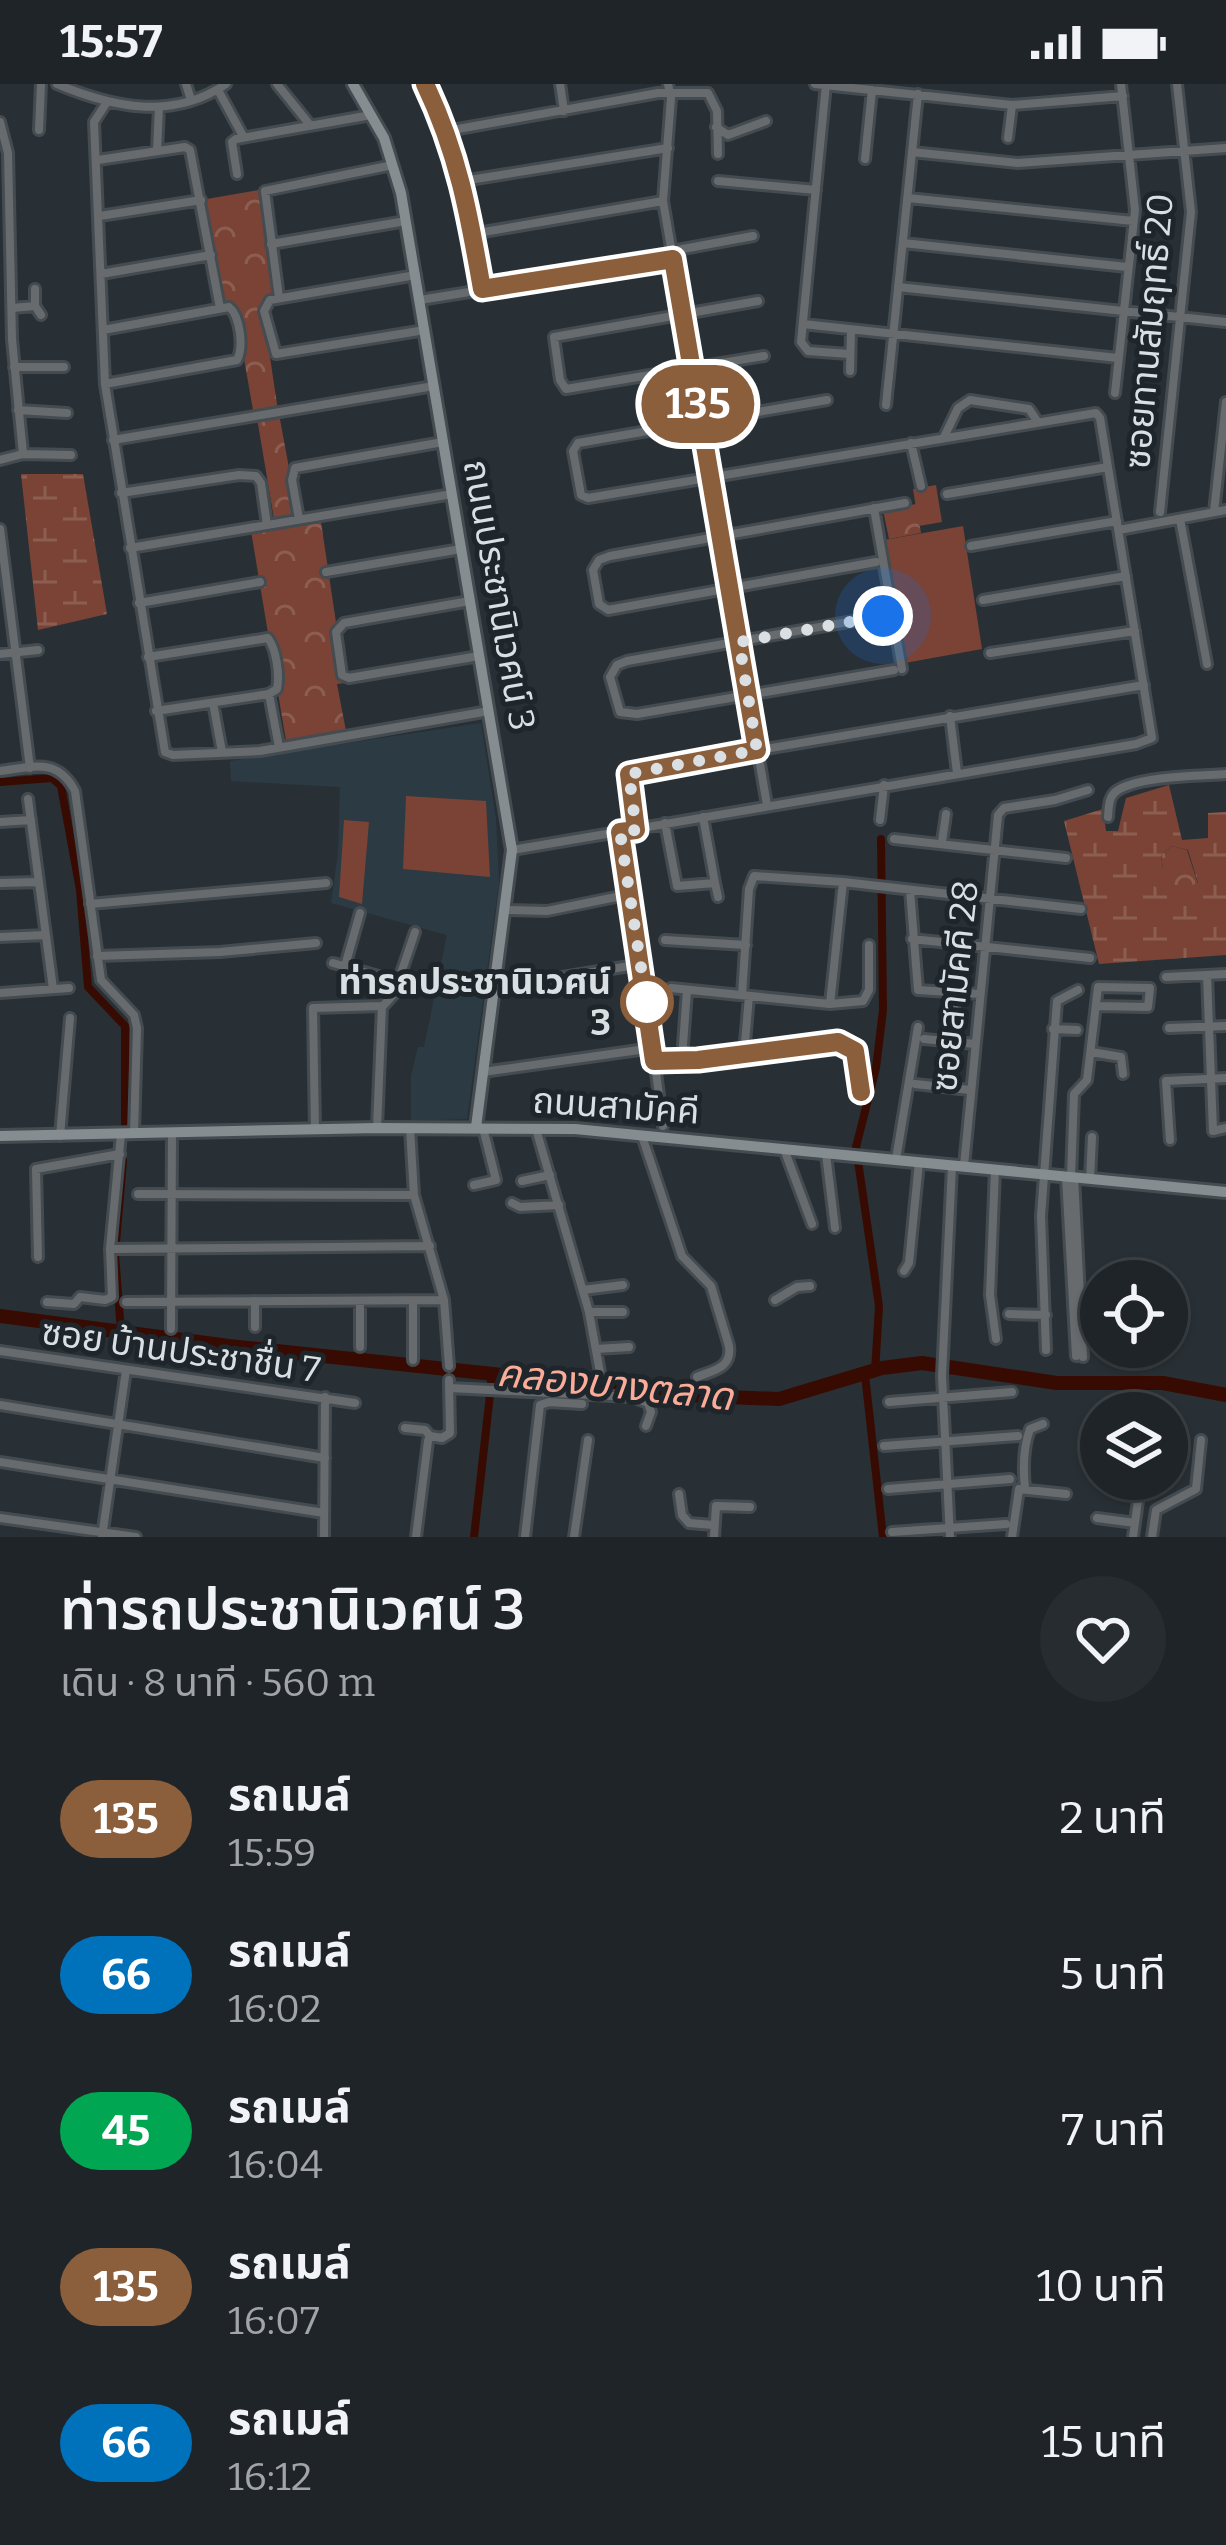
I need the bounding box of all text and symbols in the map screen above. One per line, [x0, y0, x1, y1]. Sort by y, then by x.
text: 15:57 [60, 15, 162, 69]
street label: ซอยทานสัมฤทธิ์ 20 [1115, 191, 1183, 471]
line badge: 135 [629, 365, 767, 443]
text: 135 [665, 379, 731, 429]
street label: ถนนประชานิเวศน์ 3 [454, 456, 544, 734]
your location [853, 586, 913, 646]
street label: ซอยสามัคคี 28 [922, 878, 988, 1094]
place label: ท่ารถประชานิเวศน์ 3 [339, 960, 611, 1045]
marker: ท่ารถประชานิเวศน์ 3 [622, 977, 672, 1027]
street label: ถนนสามัคคี [531, 1078, 701, 1134]
map controls [1080, 1260, 1188, 1500]
button: locate [1080, 1260, 1188, 1368]
street label: ซอย บ้านประชาชื่น 7 [39, 1307, 323, 1392]
water label: คลองบางตลาด [495, 1350, 737, 1420]
button: layers [1080, 1392, 1188, 1500]
text: ท่ารถประชานิเวศน์ 3 [60, 1576, 525, 1644]
button: heart [1040, 1576, 1166, 1702]
text: เดิน · 8 นาที · 560 m [60, 1660, 375, 1706]
text: รถเมล์ [228, 1768, 351, 1822]
text: 2 นาที [1059, 1791, 1166, 1845]
text: 135 [93, 1794, 159, 1844]
text: 15:59 [228, 1830, 316, 1876]
text: รถเมล์ [228, 1924, 351, 1978]
text: 5 นาที [1060, 1947, 1166, 2001]
text: 66 [101, 1950, 151, 2000]
text: 16:02 [228, 1986, 321, 2032]
text: รถเมล์ [228, 2080, 351, 2134]
text: 7 นาที [1061, 2103, 1166, 2157]
text: 45 [102, 2106, 150, 2156]
text: 16:04 [228, 2142, 323, 2188]
text: รถเมล์ [228, 2236, 351, 2290]
text: 10 นาที [1037, 2259, 1166, 2313]
text: 135 [93, 2262, 159, 2312]
text: 16:07 [228, 2298, 320, 2344]
text: รถเมล์ [228, 2392, 351, 2446]
text: 15 นาที [1041, 2415, 1166, 2469]
text: 66 [101, 2418, 151, 2468]
text: 16:12 [228, 2454, 312, 2500]

